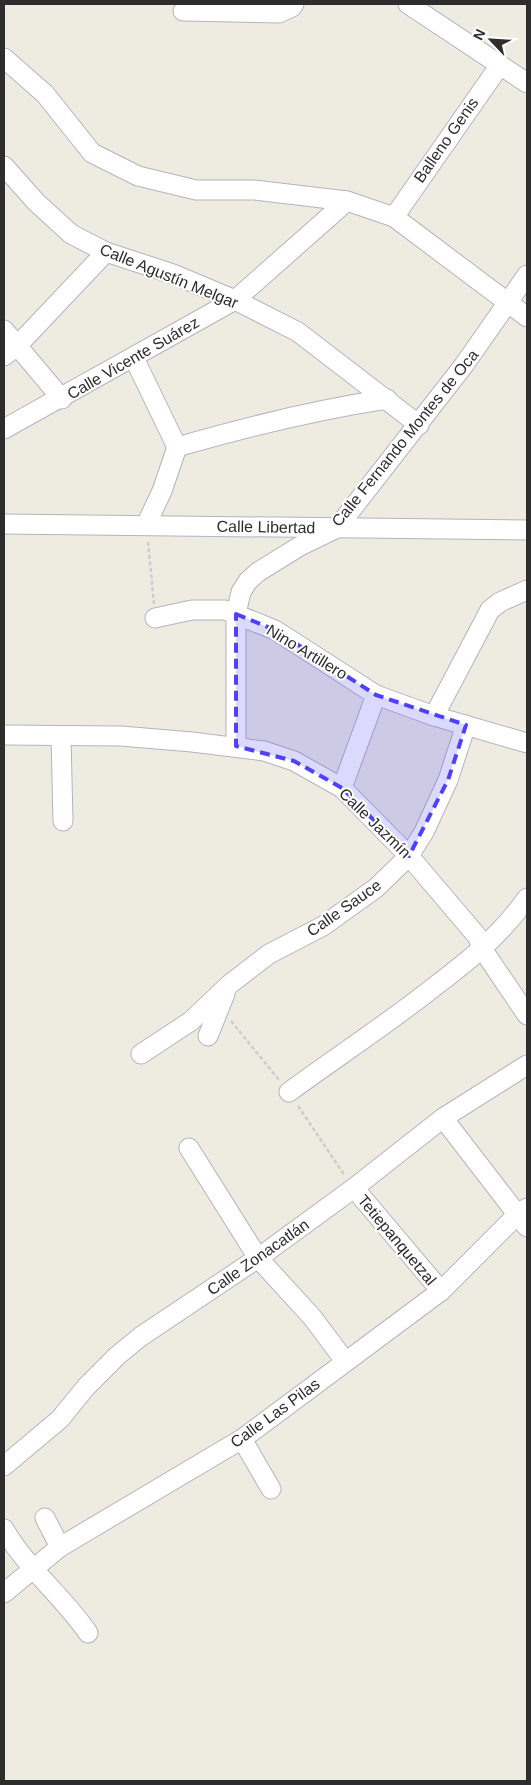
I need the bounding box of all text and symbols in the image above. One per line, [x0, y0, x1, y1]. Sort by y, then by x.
north arrow [466, 15, 516, 65]
text: N [470, 27, 489, 42]
street label: Balleno Genis [410, 94, 482, 186]
street label: Calle Agustín Melgar [97, 240, 241, 312]
street label: Calle Vicente Suárez [64, 313, 202, 403]
street label: Calle Fernando Montes de Oca [328, 346, 482, 530]
street label: Calle Libertad [216, 518, 316, 536]
street label: Nino Artillero [264, 621, 350, 683]
street label: Calle Jazmín [336, 785, 414, 861]
street label: Calle Sauce [304, 876, 384, 940]
street label: Tetiepanquetzal [354, 1192, 440, 1288]
street label: Calle Zonacatlán [204, 1216, 312, 1298]
street label: Calle Las Pilas [227, 1375, 323, 1451]

